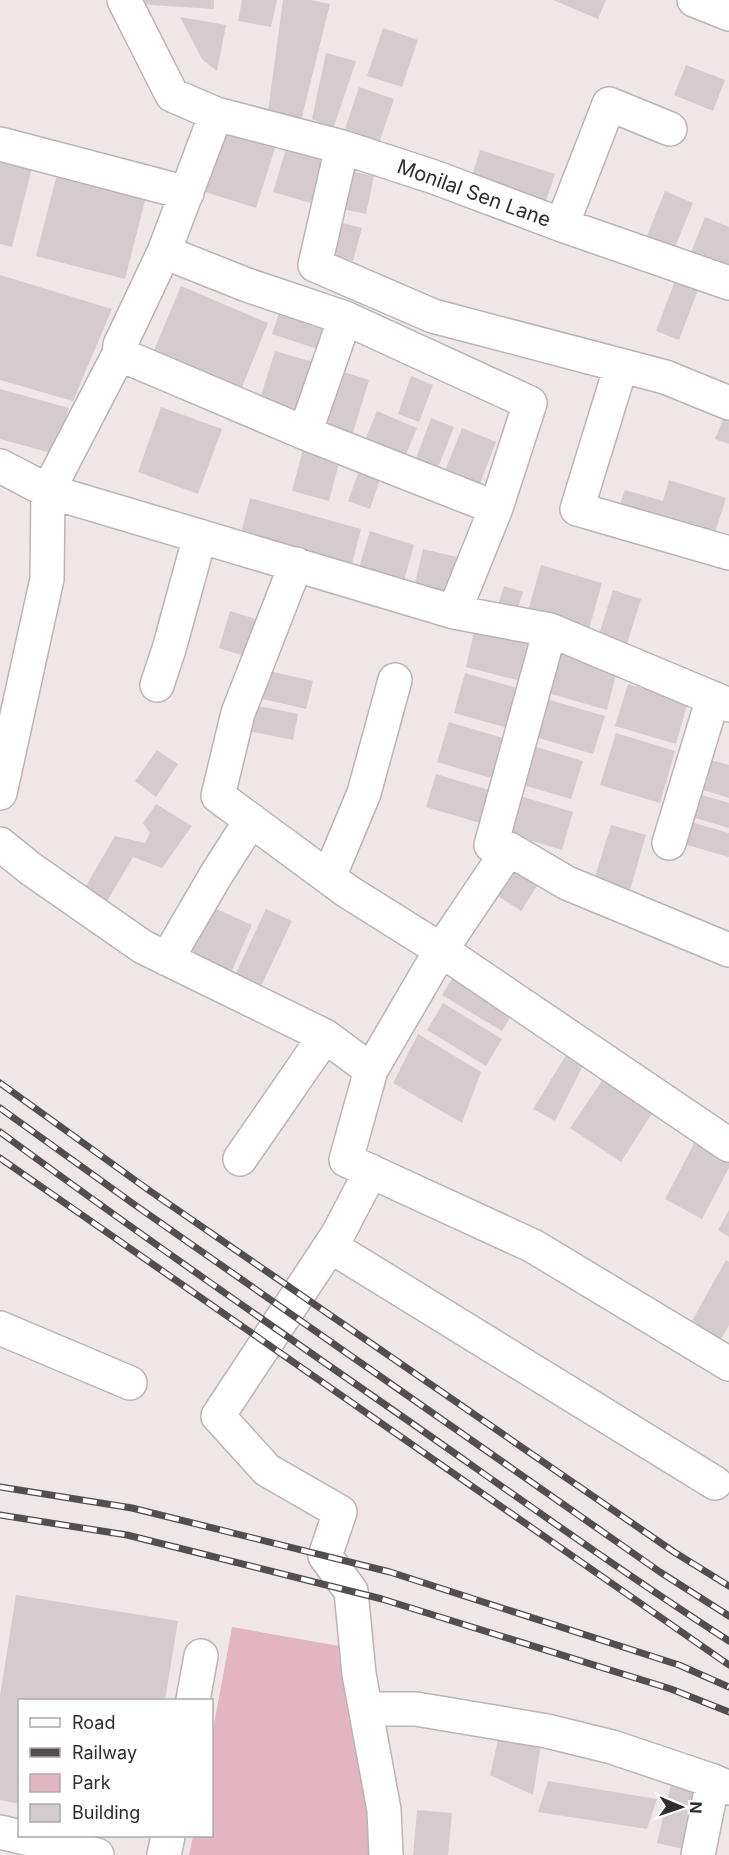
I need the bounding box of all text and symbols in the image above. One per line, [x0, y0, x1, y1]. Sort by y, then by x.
street label: Monilal Sen Lane [394, 154, 554, 232]
legend [18, 1699, 213, 1837]
text: Road [72, 1712, 115, 1733]
text: Railway [72, 1742, 137, 1763]
text: Park [72, 1772, 111, 1793]
north arrow [651, 1777, 711, 1837]
text: N [686, 1801, 706, 1814]
text: Building [72, 1802, 140, 1823]

